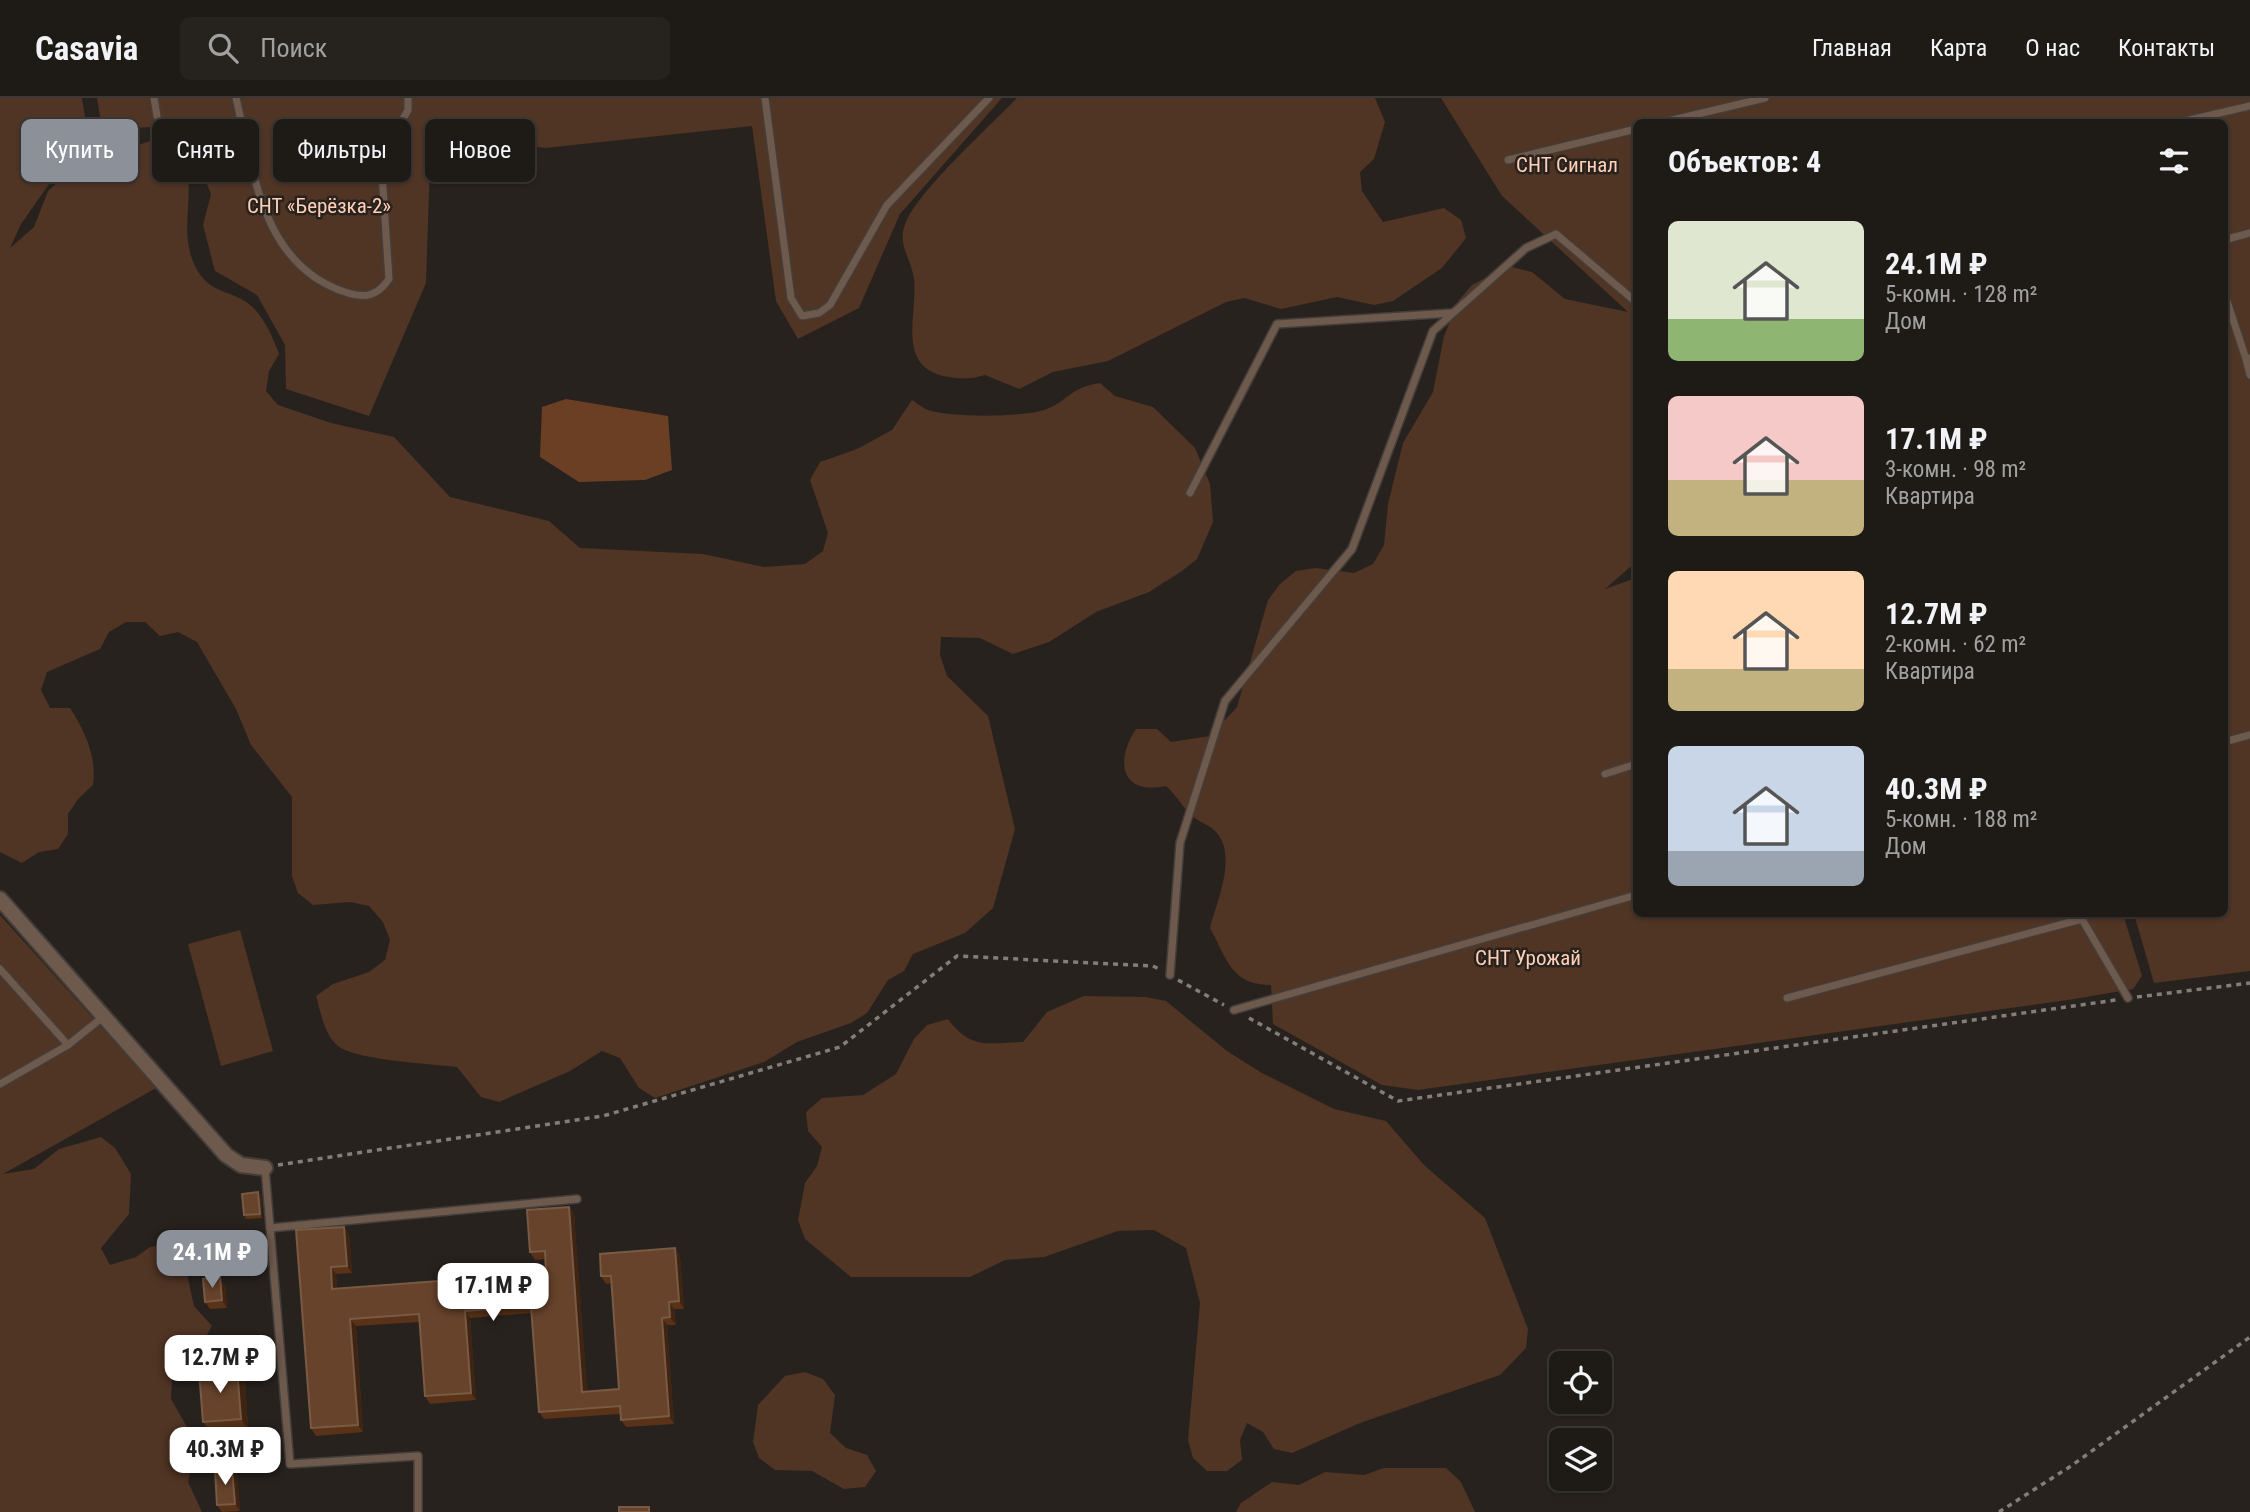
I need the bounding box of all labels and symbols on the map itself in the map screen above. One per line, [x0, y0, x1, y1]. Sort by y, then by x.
park label: СНТ Сигнал [1516, 153, 1618, 177]
park label: СНТ «Берёзка-2» [247, 194, 391, 218]
park label: СНТ Урожай [1475, 946, 1581, 970]
pin: 24.1M ₽ [147, 1230, 277, 1290]
pin: 17.1M ₽ [428, 1264, 558, 1323]
pin: 12.7M ₽ [155, 1336, 285, 1395]
pin: 40.3M ₽ [160, 1428, 290, 1487]

